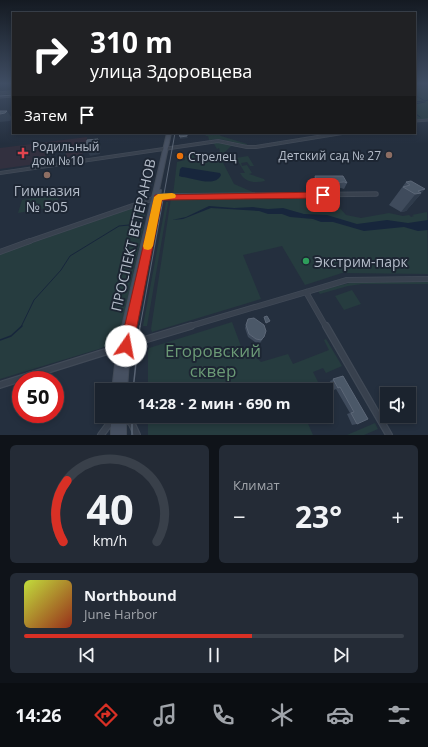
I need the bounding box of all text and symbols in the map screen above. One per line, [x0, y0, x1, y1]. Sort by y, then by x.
text: 310 m [90, 23, 173, 61]
icon: right [24, 28, 76, 80]
text: улица Здоровцева [90, 59, 252, 83]
icon: arrive [76, 104, 98, 126]
text: Затем [24, 105, 68, 125]
place label: Родильный дом №10 [32, 138, 99, 169]
marker: Родильный дом №10 [17, 147, 29, 159]
place label: Детский сад № 27 [279, 147, 381, 164]
place label: Стрелец [188, 148, 237, 165]
marker: Детский сад № 27 [384, 150, 394, 160]
marker: Стрелец [175, 151, 185, 161]
street label: ПРОСПЕКТ ВЕТЕРАНОВ [106, 157, 160, 313]
marker: Гимназия № 505 [42, 170, 52, 180]
pin [306, 178, 340, 212]
place label: Гимназия № 505 [14, 181, 80, 216]
icon: arrive [312, 184, 334, 206]
place label: Экстрим-парк [314, 252, 409, 271]
marker: Экстрим-парк [301, 256, 311, 266]
position arrow [105, 325, 147, 367]
park label: Егоровский сквер [165, 339, 261, 382]
speed limit sign: 50 [12, 371, 64, 423]
map controls [380, 387, 416, 423]
button: sound [380, 387, 416, 423]
text: 14:28 · 2 мин · 690 m [138, 393, 290, 413]
text: Климат [233, 476, 280, 494]
text: 40 [86, 481, 133, 537]
text: 23° [295, 496, 342, 537]
text: − [233, 501, 246, 531]
text: + [391, 501, 404, 531]
text: km/h [92, 531, 127, 550]
text: Northbound [84, 585, 177, 605]
text: June Harbor [84, 605, 157, 623]
icon: previous [76, 644, 98, 666]
icon: pause [203, 644, 225, 666]
icon: next [330, 644, 352, 666]
icon: directions [92, 701, 120, 729]
icon: music [151, 701, 179, 729]
icon: phone [209, 701, 237, 729]
icon: climate [268, 701, 296, 729]
icon: car [326, 701, 354, 729]
icon: filters [385, 701, 413, 729]
text: 14:26 [15, 703, 62, 727]

